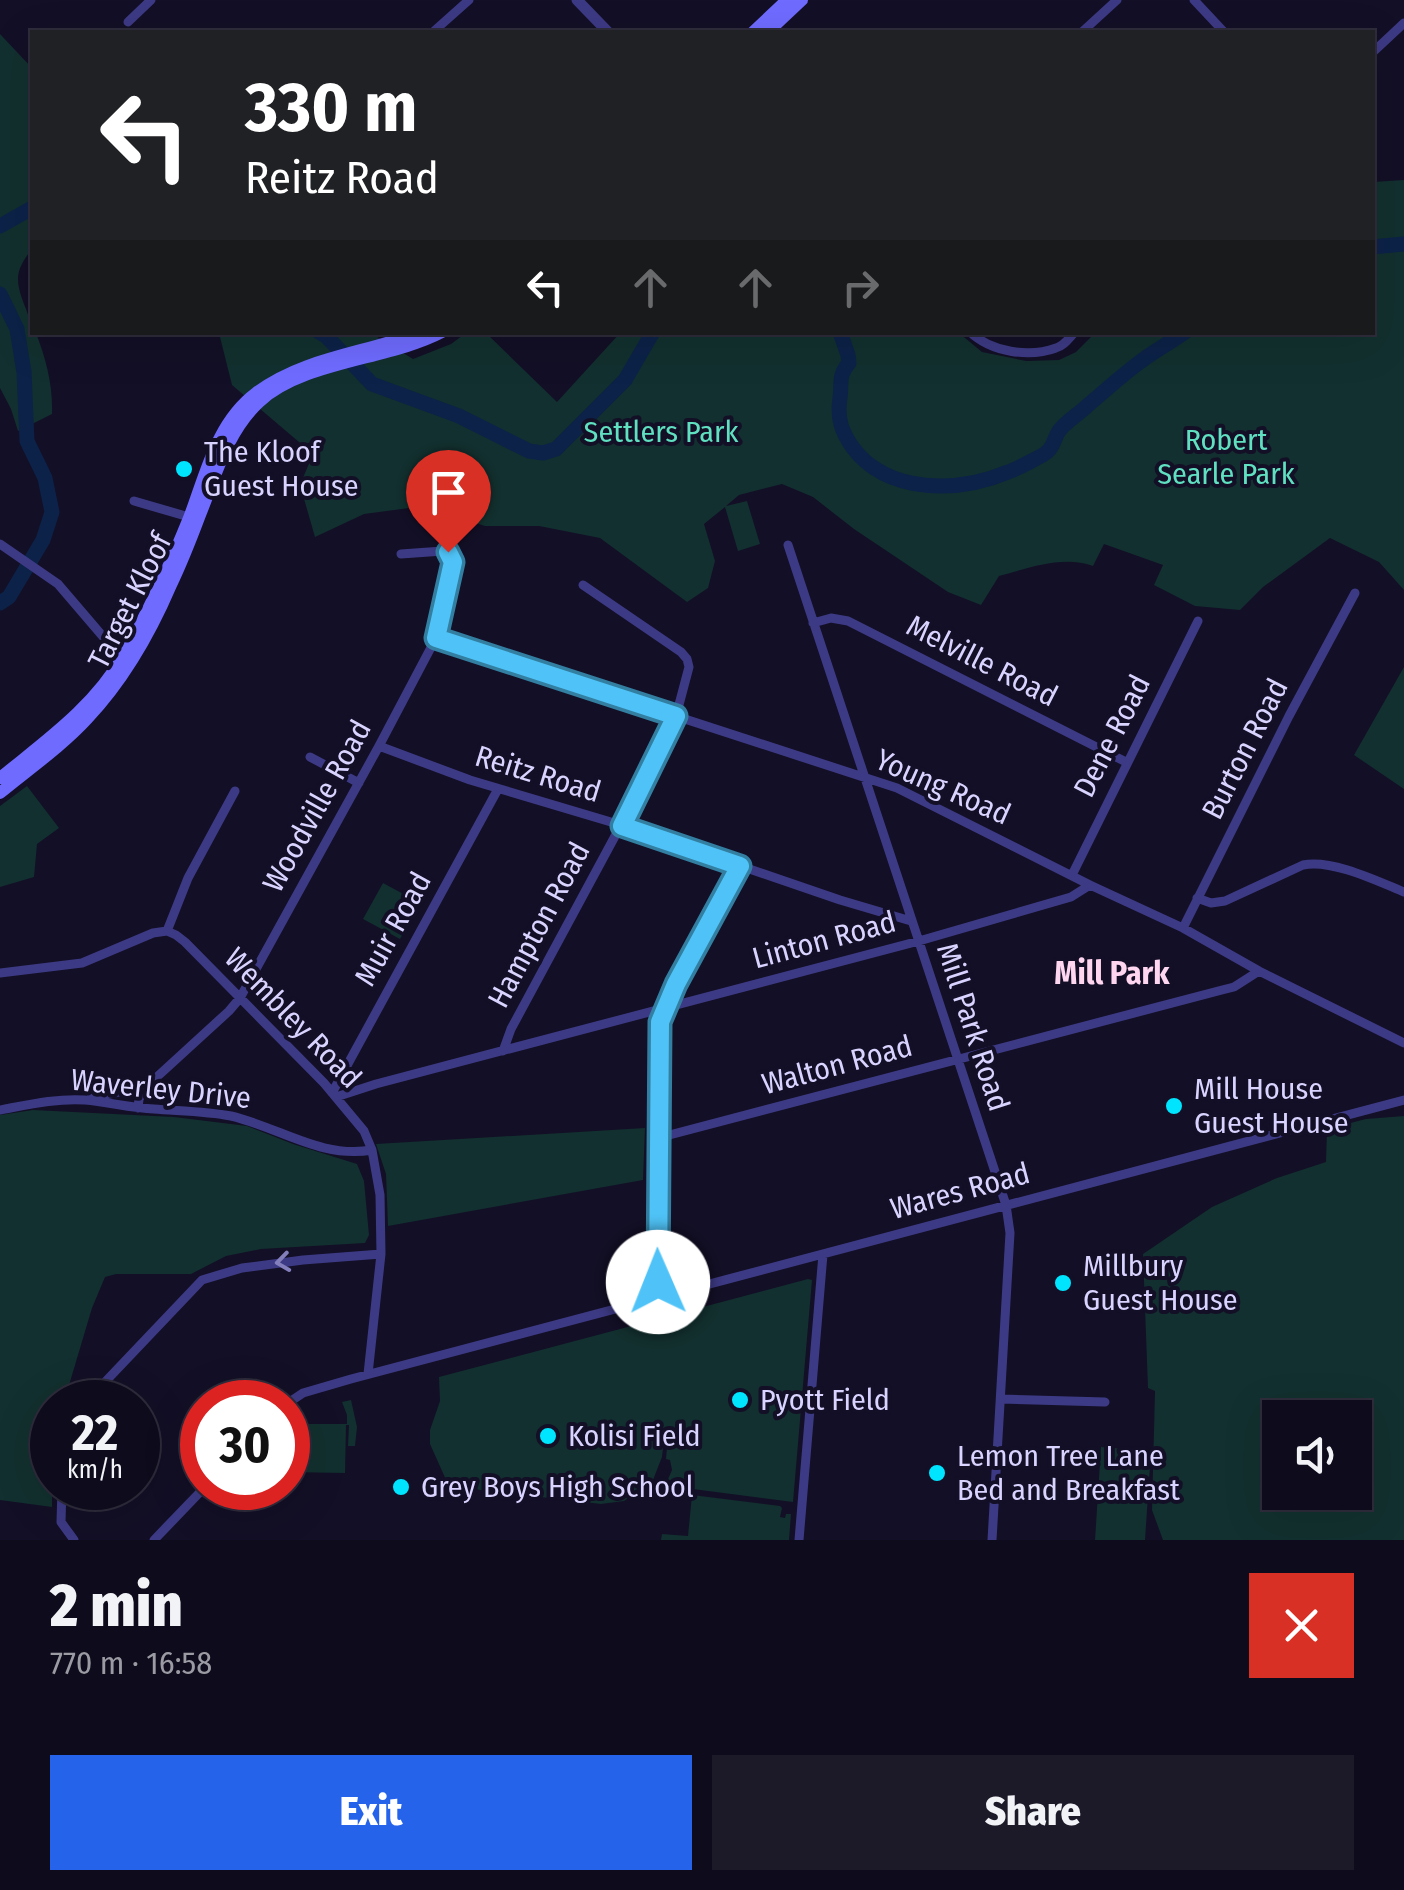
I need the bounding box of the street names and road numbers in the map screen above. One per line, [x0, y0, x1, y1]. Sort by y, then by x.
street label: Target Kloof [81, 526, 180, 675]
street label: Melville Road [901, 608, 1063, 714]
street label: Dene Road [1066, 669, 1158, 803]
street label: Burton Road [1194, 673, 1296, 825]
street label: Woodville Road [255, 714, 379, 898]
street label: Reitz Road [471, 738, 605, 810]
street label: Young Road [870, 741, 1016, 833]
street label: Hampton Road [480, 836, 598, 1014]
street label: Muir Road [347, 866, 439, 992]
street label: Linton Road [748, 904, 900, 976]
street label: Mill Park Road [929, 939, 1017, 1115]
street label: Wembley Road [217, 940, 369, 1096]
street label: Walton Road [758, 1028, 916, 1102]
street label: Waverley Drive [69, 1062, 253, 1116]
street label: Wares Road [886, 1155, 1034, 1227]

